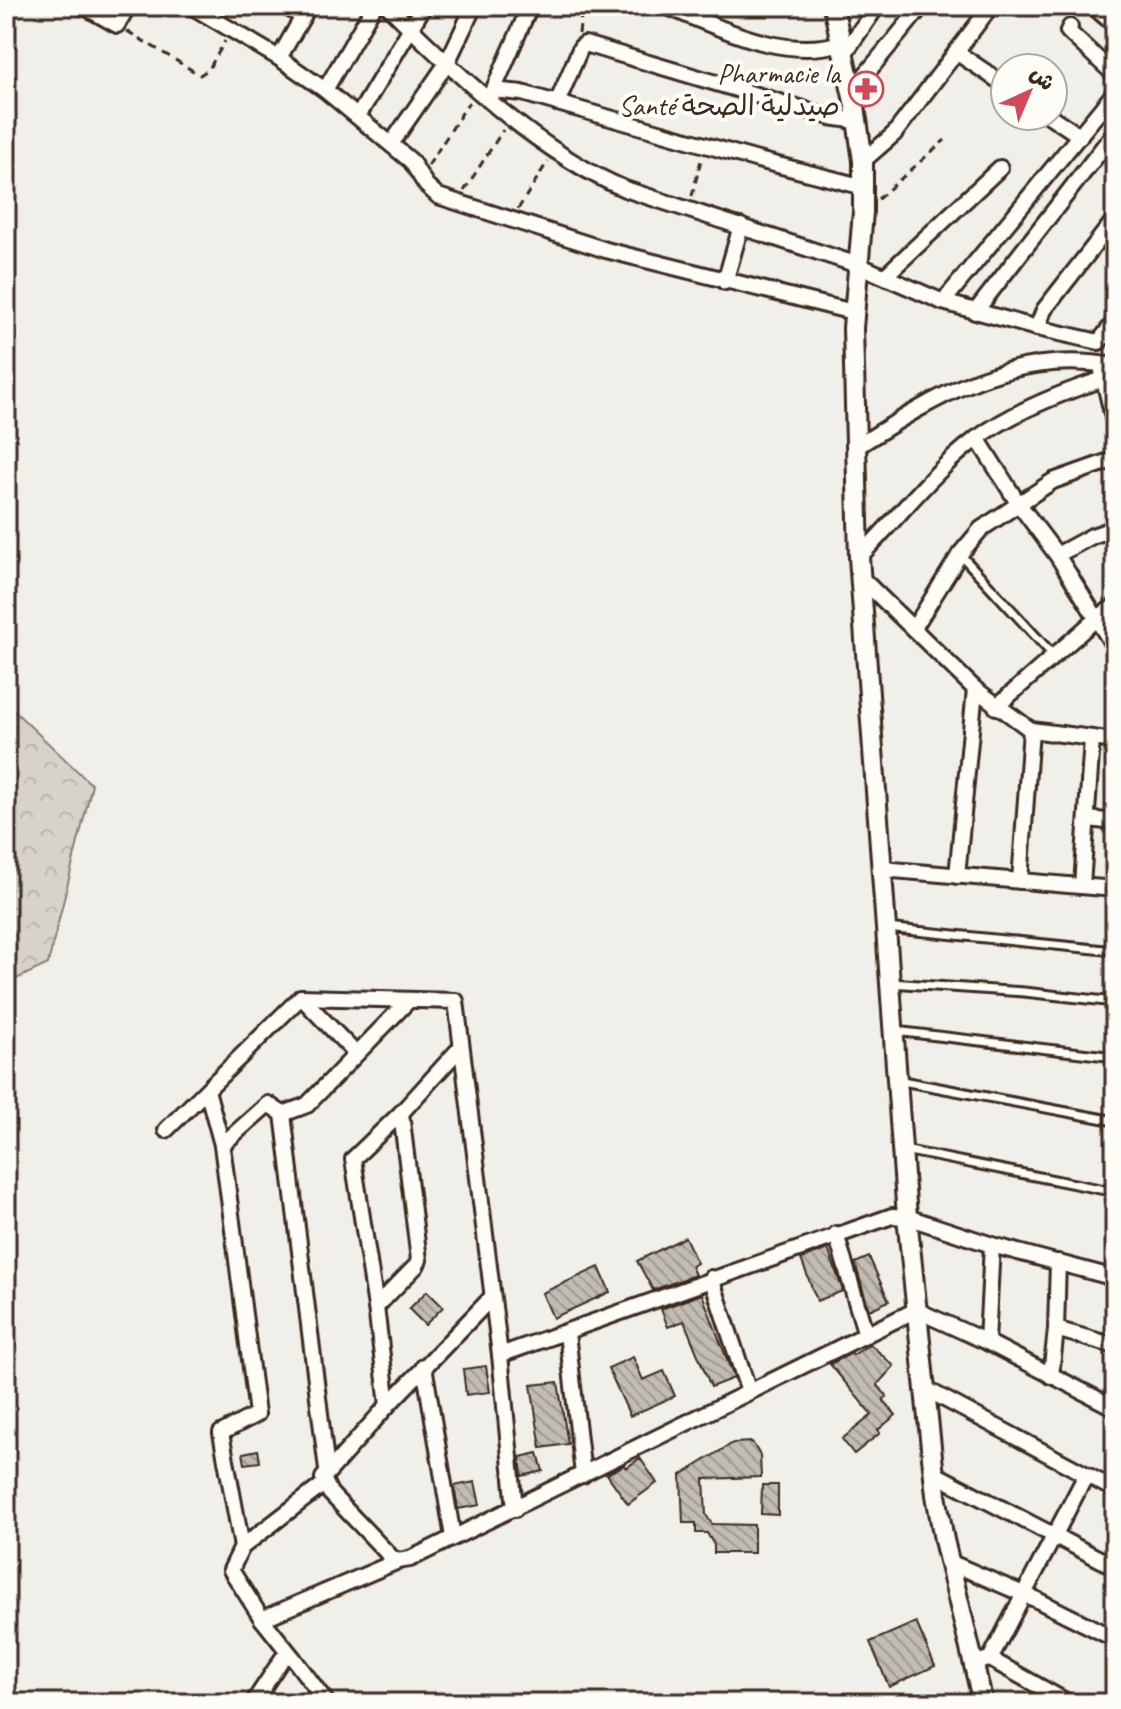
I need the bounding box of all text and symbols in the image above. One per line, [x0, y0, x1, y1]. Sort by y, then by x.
north arrow [989, 52, 1069, 132]
place label: Pharmacie la Santé صيدلية الصحة [619, 56, 842, 123]
text: ش [1024, 60, 1061, 97]
pharmacy icon: Pharmacie la Santé صيدلية الصحة [847, 70, 885, 108]

